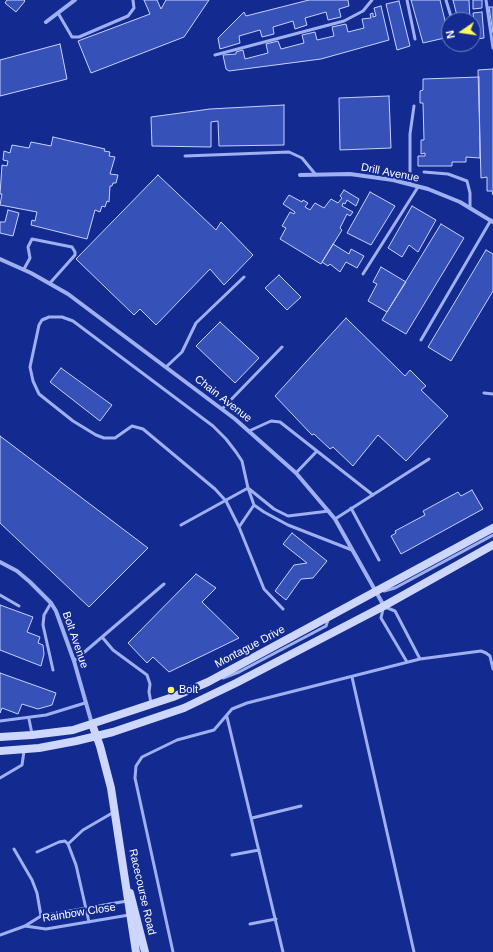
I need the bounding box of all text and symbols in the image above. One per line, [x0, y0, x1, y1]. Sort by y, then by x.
north arrow [441, 12, 481, 52]
text: N [444, 29, 457, 40]
street label: Drill Avenue [360, 161, 420, 185]
street label: Chain Avenue [192, 373, 254, 425]
street label: Bolt Avenue [59, 610, 91, 670]
street label: Montague Drive [213, 623, 287, 671]
place label: Bolt [179, 683, 198, 697]
marker: Bolt [166, 685, 176, 695]
street label: Racecourse Road [126, 848, 158, 936]
street label: Rainbow Close [41, 901, 117, 925]

